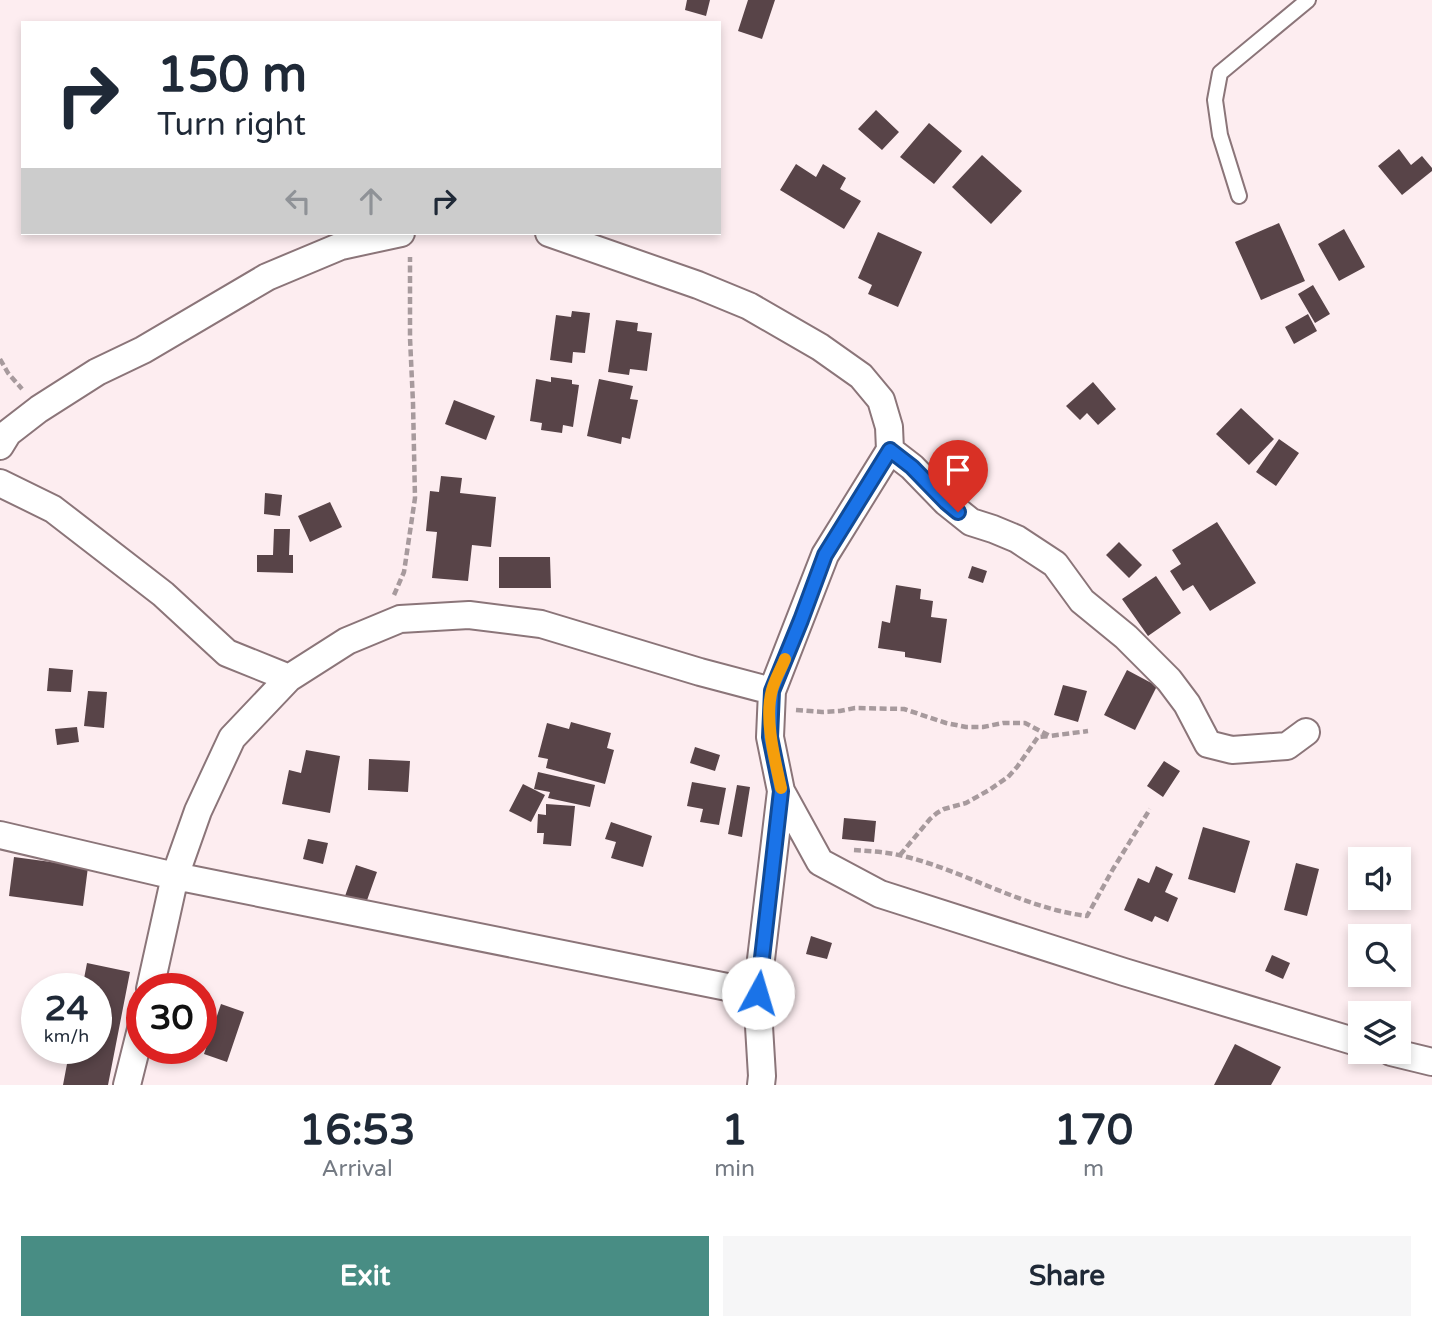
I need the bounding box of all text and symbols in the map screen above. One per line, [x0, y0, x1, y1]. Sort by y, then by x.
text: 150 m [157, 46, 307, 105]
icon: right [42, 49, 133, 140]
text: Turn right [157, 106, 306, 144]
icon: left [279, 182, 317, 220]
icon: ahead [352, 182, 390, 220]
icon: right [425, 182, 463, 220]
pin [928, 440, 988, 512]
icon: arrive [939, 451, 977, 489]
map controls [1348, 847, 1411, 1064]
button: sound [1348, 847, 1411, 910]
button: search [1348, 924, 1411, 987]
position arrow [721, 956, 795, 1030]
speed limit sign: 30 [126, 973, 217, 1064]
text: 24 [45, 988, 88, 1030]
button: layers [1348, 1001, 1411, 1064]
text: km/h [44, 1025, 89, 1047]
text: 16:53 [299, 1105, 415, 1156]
text: 1 [721, 1105, 748, 1156]
text: 170 [1054, 1105, 1133, 1156]
text: Arrival [322, 1155, 393, 1183]
text: min [714, 1155, 755, 1183]
text: m [1083, 1155, 1104, 1183]
button: Exit [21, 1236, 709, 1316]
button: Share [723, 1236, 1411, 1316]

